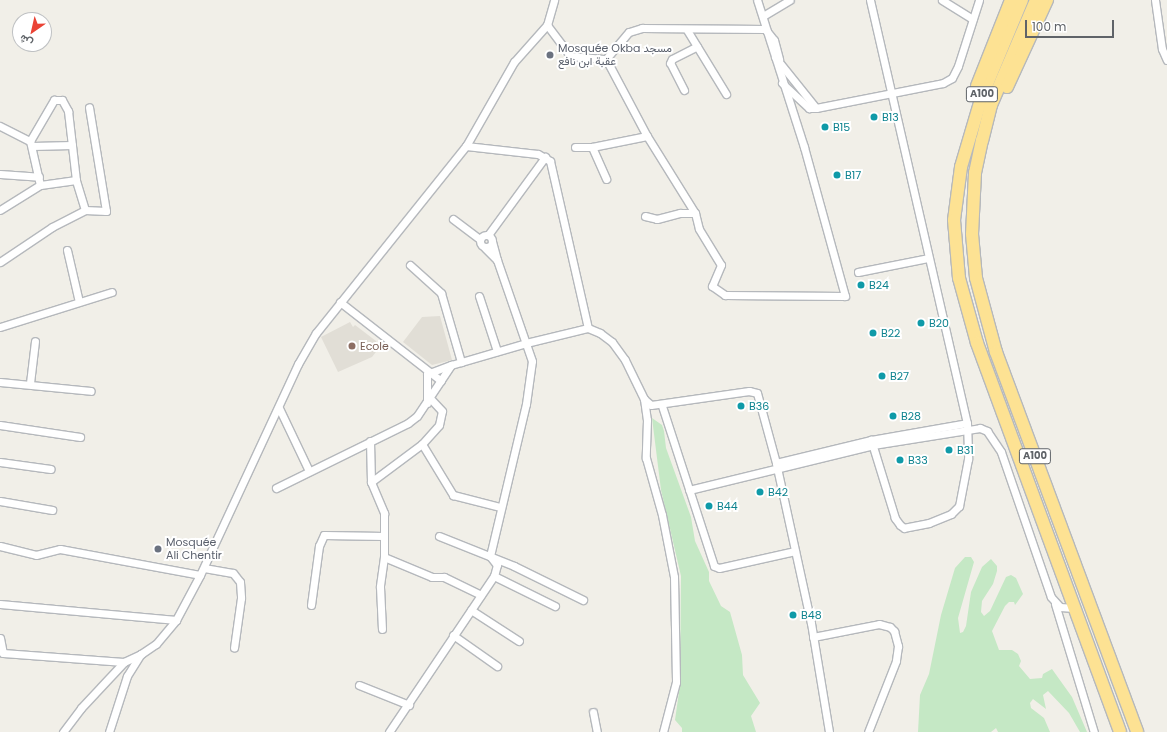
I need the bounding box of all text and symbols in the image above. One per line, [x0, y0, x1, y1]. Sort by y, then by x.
north arrow [12, 12, 52, 52]
scale bar [1027, 12, 1116, 38]
text: 100 m [1032, 18, 1066, 35]
text: ش [16, 31, 36, 51]
place label: Mosquée Okba مسجد عقبة ابن نافع [558, 42, 672, 68]
marker: Mosquée Okba مسجد عقبة ابن نافع [545, 50, 555, 60]
road number: A100 [965, 86, 999, 102]
place label: B13 [882, 110, 899, 124]
marker: B13 [869, 112, 879, 122]
place label: B15 [833, 120, 850, 134]
marker: B15 [820, 122, 830, 132]
place label: B17 [845, 168, 861, 182]
marker: B17 [832, 170, 842, 180]
place label: B24 [869, 278, 889, 292]
marker: B24 [856, 280, 866, 290]
place label: B20 [929, 316, 949, 330]
marker: B20 [916, 318, 926, 328]
place label: B22 [881, 326, 900, 340]
marker: B22 [868, 328, 878, 338]
place label: Ecole [360, 339, 389, 353]
marker: Ecole [347, 341, 357, 351]
place label: B27 [890, 369, 909, 383]
marker: B27 [877, 371, 887, 381]
place label: B36 [749, 399, 769, 413]
marker: B36 [736, 401, 746, 411]
place label: B28 [901, 409, 921, 423]
marker: B28 [888, 411, 898, 421]
place label: B31 [957, 443, 974, 457]
marker: B31 [944, 445, 954, 455]
road number: A100 [1018, 448, 1052, 464]
place label: B33 [908, 453, 928, 467]
marker: B33 [895, 455, 905, 465]
place label: B42 [768, 485, 788, 499]
marker: B42 [755, 487, 765, 497]
place label: B44 [717, 499, 738, 513]
marker: B44 [704, 501, 714, 511]
place label: Mosquée Ali Chentir [166, 536, 222, 562]
marker: Mosquée Ali Chentir [153, 544, 163, 554]
place label: B48 [801, 608, 822, 622]
marker: B48 [788, 610, 798, 620]

